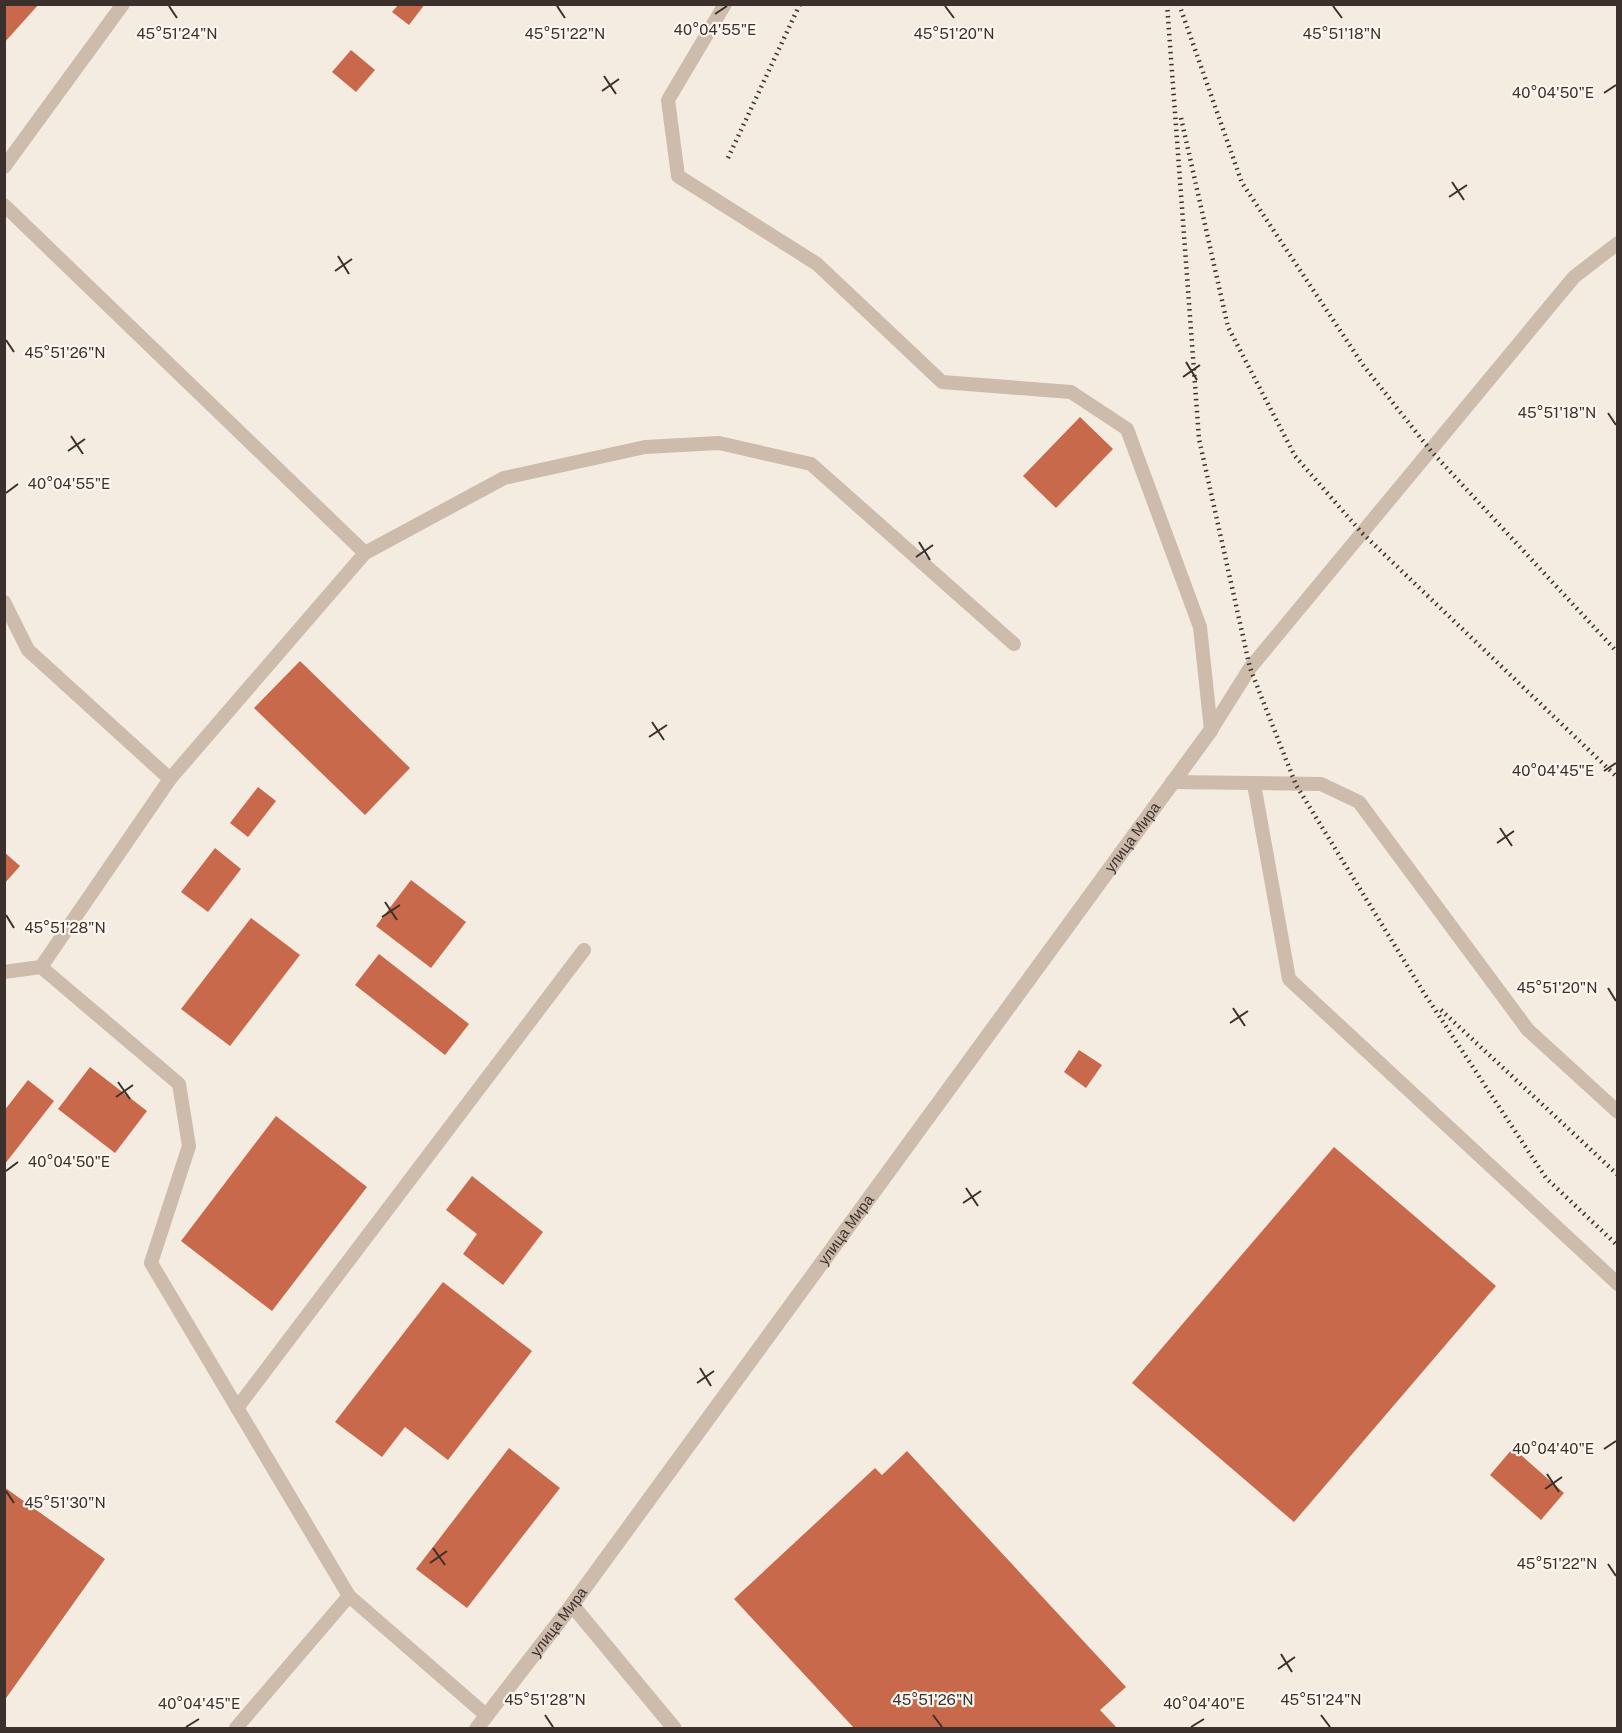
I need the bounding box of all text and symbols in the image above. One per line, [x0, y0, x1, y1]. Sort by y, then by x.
text: 40°04'55"E [674, 21, 756, 38]
text: 45°51'24"N [136, 25, 218, 42]
text: 45°51'22"N [525, 25, 605, 42]
text: 45°51'20"N [913, 25, 995, 42]
text: 45°51'18"N [1303, 25, 1381, 42]
text: 40°04'50"E [1512, 84, 1594, 101]
text: 45°51'26"N [24, 344, 106, 361]
text: 45°51'18"N [1518, 404, 1596, 421]
text: 40°04'55"E [28, 475, 110, 492]
text: 40°04'45"E [1512, 762, 1594, 779]
street label: улица Мира [1101, 798, 1164, 875]
text: 45°51'28"N [24, 919, 106, 936]
text: 45°51'20"N [1516, 979, 1598, 996]
text: 40°04'50"E [28, 1153, 110, 1170]
street label: улица Мира [814, 1191, 877, 1268]
text: 40°04'40"E [1512, 1440, 1594, 1457]
text: 45°51'30"N [24, 1494, 106, 1511]
text: 45°51'22"N [1517, 1555, 1597, 1572]
street label: улица Мира [527, 1583, 591, 1659]
text: 45°51'28"N [504, 1691, 586, 1708]
text: 45°51'26"N [892, 1691, 974, 1708]
text: 45°51'24"N [1280, 1691, 1362, 1708]
text: 40°04'45"E [158, 1695, 240, 1712]
text: 40°04'40"E [1163, 1695, 1245, 1712]

